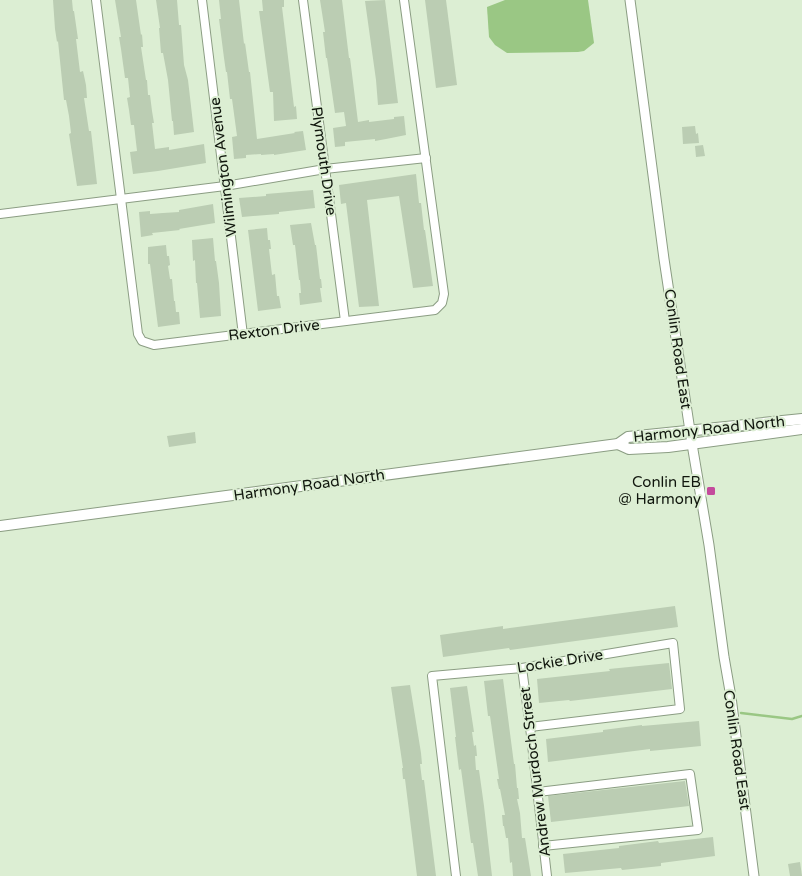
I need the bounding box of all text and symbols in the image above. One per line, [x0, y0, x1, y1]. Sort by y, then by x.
street label: Wilmington Avenue [206, 96, 240, 238]
street label: Plymouth Drive [307, 106, 341, 216]
street label: Conlin Road East [661, 288, 695, 411]
street label: Rexton Drive [227, 315, 321, 345]
street label: Harmony Road North [632, 412, 786, 446]
street label: Harmony Road North [232, 465, 386, 505]
place label: Conlin EB @ Harmony [618, 473, 701, 508]
marker: Conlin EB @ Harmony [705, 485, 717, 497]
street label: Lockie Drive [516, 645, 604, 677]
street label: Andrew Murdoch Street [516, 686, 554, 858]
street label: Conlin Road East [720, 689, 754, 812]

